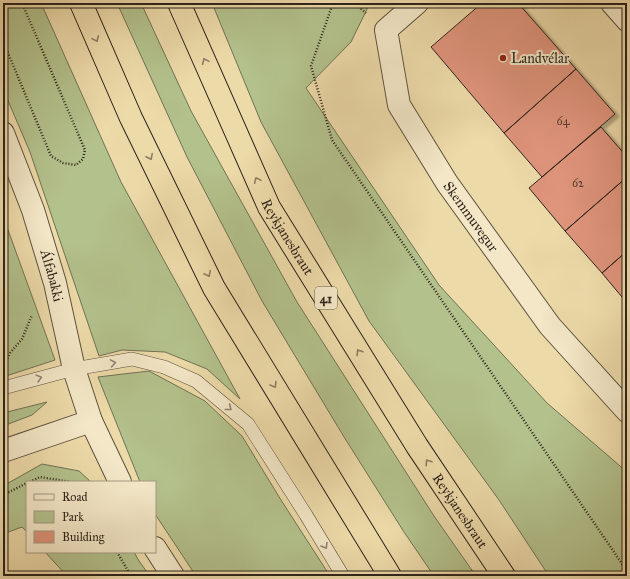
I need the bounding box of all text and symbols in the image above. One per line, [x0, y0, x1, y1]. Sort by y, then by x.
one-way arrow [91, 34, 99, 42]
place label: Landvélar [511, 50, 570, 67]
marker: Landvélar [498, 53, 508, 63]
one-way arrow [201, 58, 209, 65]
house number: 64 [557, 114, 570, 128]
one-way arrow [145, 153, 153, 160]
house number: 62 [572, 176, 584, 190]
one-way arrow [254, 177, 262, 184]
street label: Skemmuvegur [440, 178, 502, 256]
street label: Reykjanesbraut [257, 196, 317, 278]
street label: Álfabakki [36, 246, 67, 304]
one-way arrow [203, 269, 210, 277]
road number: 41 [315, 287, 337, 309]
one-way arrow [356, 349, 364, 356]
one-way arrow [109, 359, 116, 367]
one-way arrow [35, 375, 42, 383]
one-way arrow [269, 381, 277, 388]
one-way arrow [224, 404, 231, 411]
one-way arrow [425, 459, 433, 466]
street label: Reykjanesbraut [429, 470, 491, 552]
legend [26, 481, 156, 553]
text: Road [62, 490, 88, 504]
text: Park [62, 510, 84, 524]
text: Building [62, 530, 105, 545]
one-way arrow [320, 542, 327, 549]

